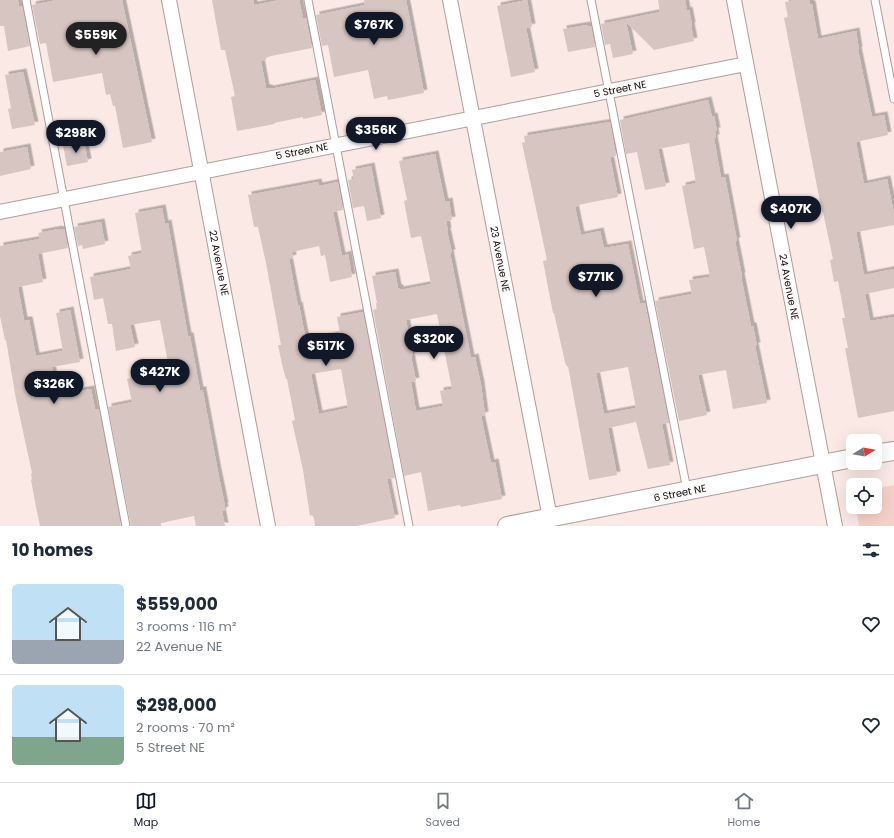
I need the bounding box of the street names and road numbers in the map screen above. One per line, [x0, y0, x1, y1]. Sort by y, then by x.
street label: 5 Street NE [593, 77, 647, 101]
street label: 5 Street NE [275, 139, 329, 163]
street label: 23 Avenue NE [486, 225, 514, 293]
street label: 22 Avenue NE [205, 229, 233, 297]
street label: 24 Avenue NE [775, 253, 803, 321]
street label: 6 Street NE [652, 481, 708, 505]

